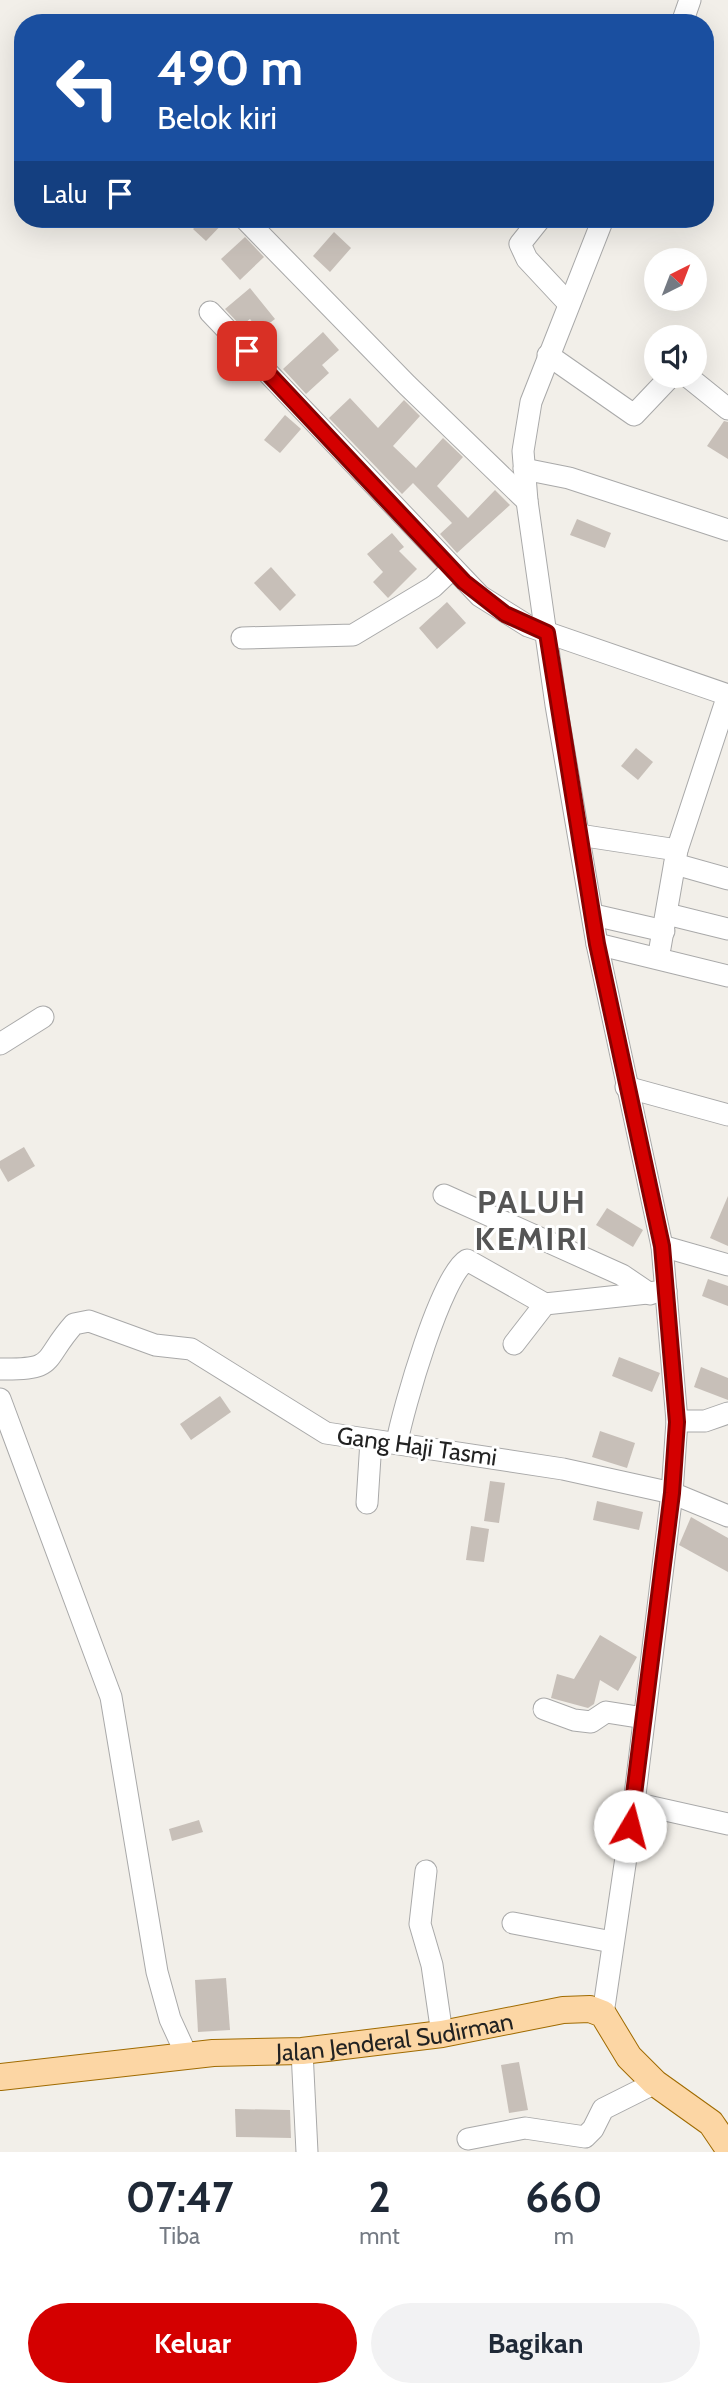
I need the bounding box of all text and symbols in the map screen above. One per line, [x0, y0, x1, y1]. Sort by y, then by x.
text: 490 m [157, 38, 303, 97]
icon: left [42, 42, 133, 133]
text: Belok kiri [157, 98, 277, 137]
icon: arrive [101, 175, 139, 213]
text: Lalu [42, 178, 87, 210]
north arrow [644, 248, 707, 312]
map controls [644, 248, 707, 388]
pin [217, 321, 277, 381]
button: sound [644, 325, 707, 388]
icon: arrive [228, 332, 266, 370]
district label: PALUH KEMIRI [475, 1182, 589, 1258]
street label: Gang Haji Tasmi [335, 1420, 499, 1472]
position arrow [593, 1789, 667, 1863]
street label: Jalan Jenderal Sudirman [275, 2006, 516, 2066]
text: 07:47 [126, 2171, 234, 2223]
text: 2 [368, 2171, 391, 2223]
text: 660 [525, 2171, 602, 2223]
text: Tiba [159, 2222, 200, 2250]
text: mnt [359, 2222, 400, 2250]
text: m [554, 2222, 574, 2250]
button: Keluar [28, 2303, 357, 2383]
button: Bagikan [371, 2303, 700, 2383]

